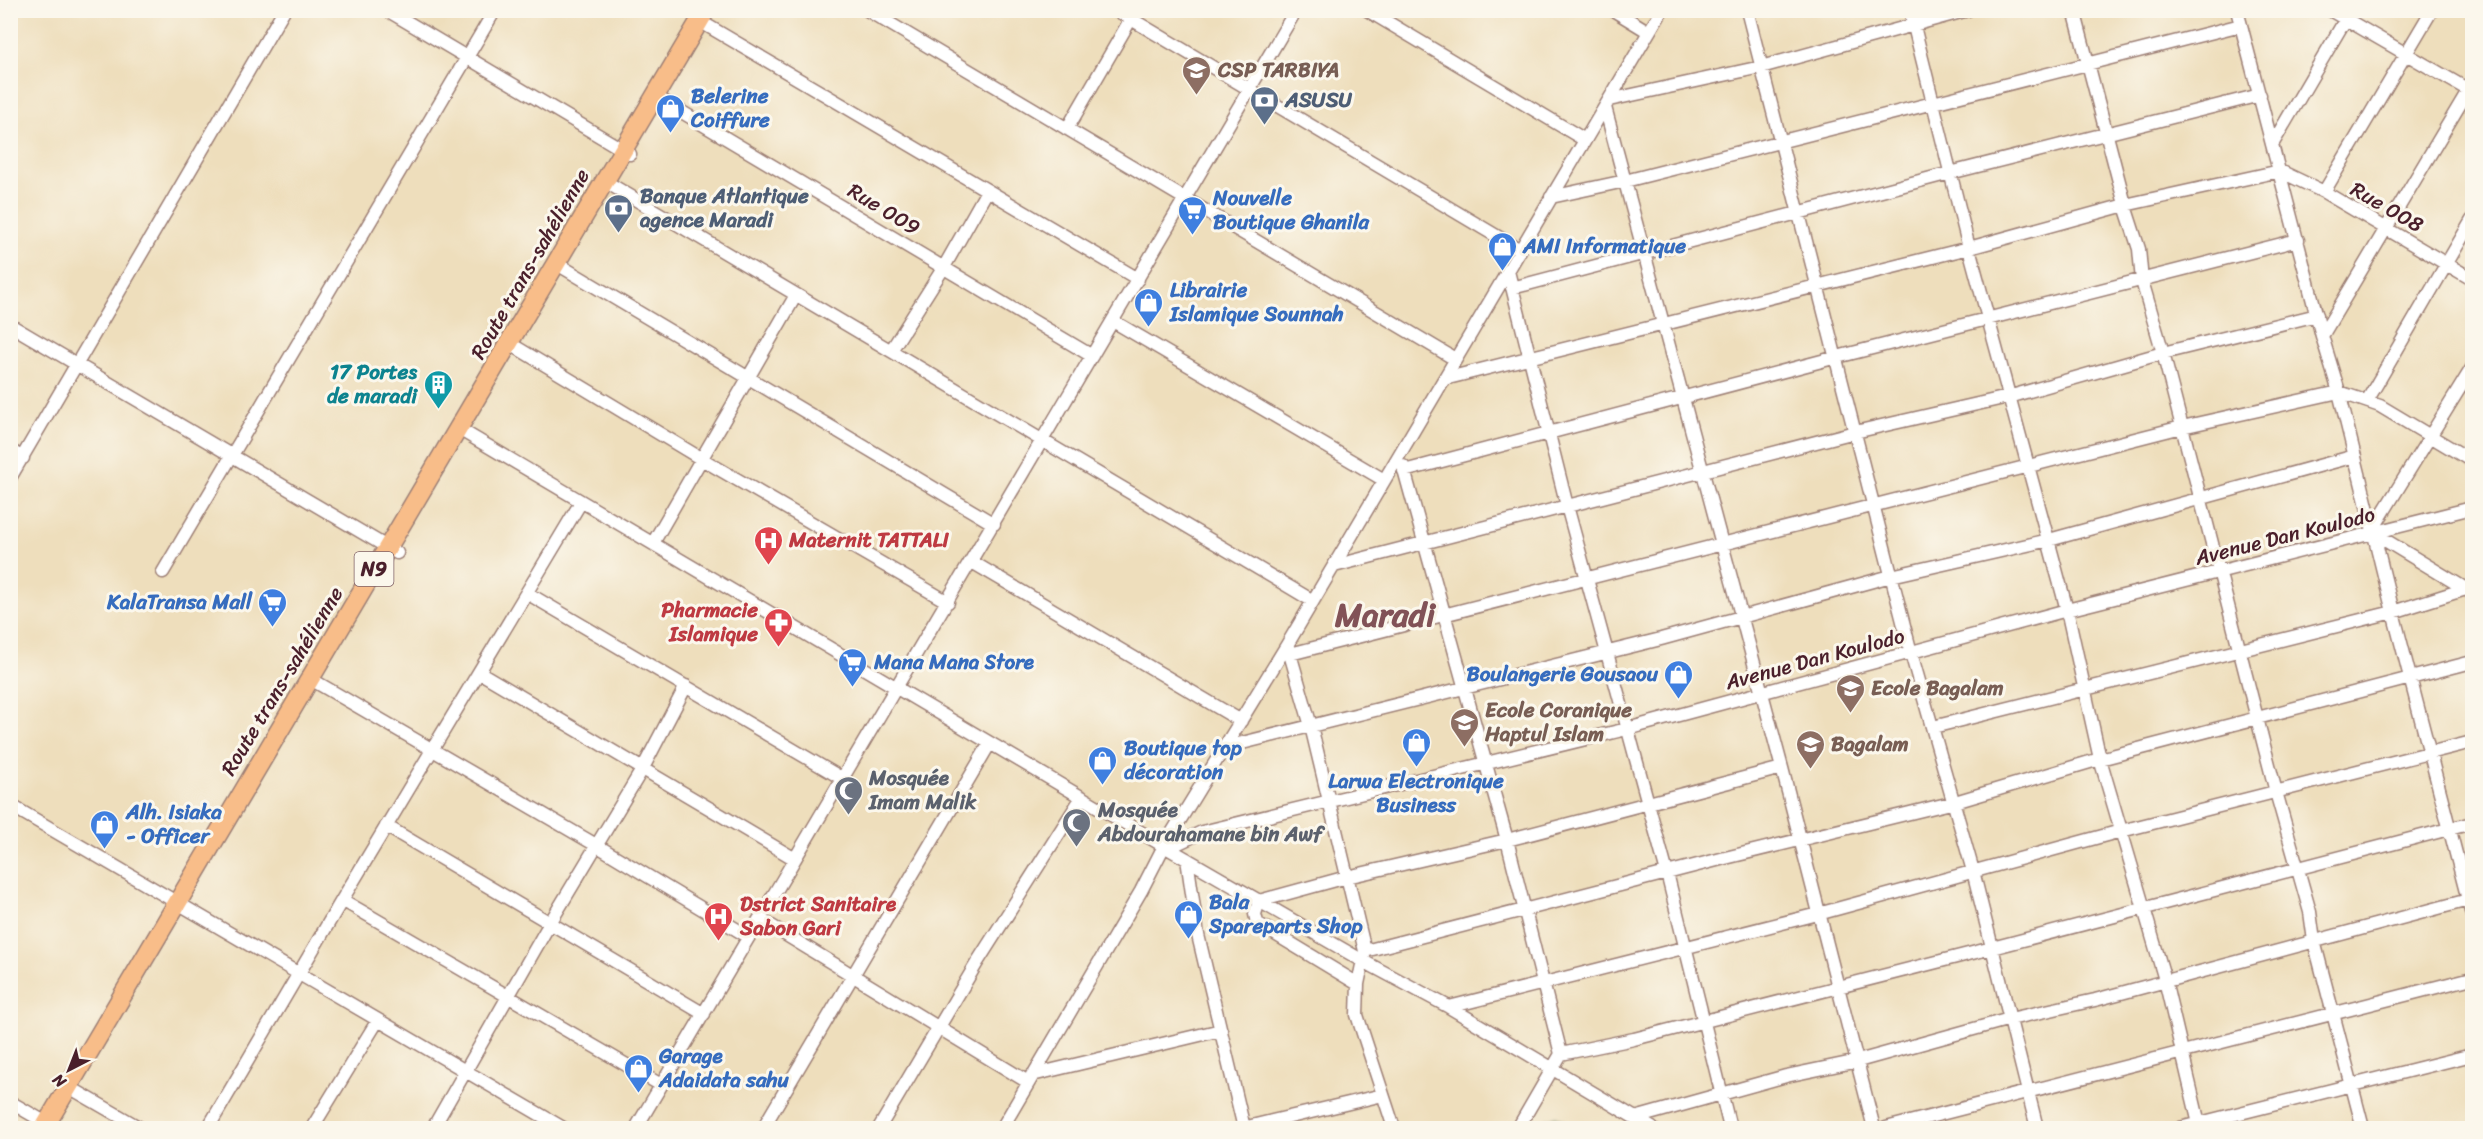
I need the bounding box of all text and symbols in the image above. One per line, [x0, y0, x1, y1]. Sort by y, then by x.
place label: CSP TARBIYA [1217, 51, 1339, 89]
school or university icon: CSP TARBIYA [1181, 54, 1213, 96]
place label: Belerine Coiffure [690, 77, 770, 139]
place label: ASUSU [1284, 81, 1353, 119]
bank icon: ASUSU [1248, 84, 1280, 126]
shop icon: Belerine Coiffure [654, 92, 686, 134]
street label: Route trans-sahélienne [460, 161, 600, 367]
street label: Rue 008 [2343, 171, 2431, 243]
street label: Rue 009 [840, 172, 928, 246]
place label: Banque Atlantique agence Maradi [639, 177, 809, 239]
place label: Nouvelle Boutique Ghanila [1212, 179, 1371, 241]
bank icon: Banque Atlantique agence Maradi [603, 192, 635, 234]
supermarket icon: Nouvelle Boutique Ghanila [1176, 194, 1208, 236]
place label: AMI Informatique [1522, 227, 1686, 265]
shop icon: AMI Informatique [1486, 230, 1518, 272]
place label: Librairie Islamique Sounnah [1169, 271, 1343, 333]
shop icon: Librairie Islamique Sounnah [1133, 286, 1165, 328]
place label: 17 Portes de maradi [327, 353, 418, 415]
building icon: 17 Portes de maradi [422, 368, 454, 410]
street label: Avenue Dan Koulodo [2190, 495, 2379, 577]
place label: Maternit TATTALI [788, 521, 949, 559]
hospital icon: Maternit TATTALI [752, 524, 784, 566]
road number: N9 [354, 552, 394, 586]
street label: Route trans-sahélienne [210, 579, 354, 783]
place label: KalaTransa Mall [106, 583, 253, 621]
supermarket icon: KalaTransa Mall [257, 586, 289, 628]
district label: Maradi [1334, 586, 1437, 644]
place label: Pharmacie Islamique [661, 591, 758, 653]
pharmacy icon: Pharmacie Islamique [763, 606, 795, 648]
street label: Avenue Dan Koulodo [1720, 617, 1909, 701]
place label: Mana Mana Store [873, 643, 1035, 681]
supermarket icon: Mana Mana Store [837, 646, 869, 688]
place label: Boulangerie Gousaou [1466, 655, 1659, 693]
shop icon: Boulangerie Gousaou [1663, 658, 1695, 700]
place label: Ecole Bagalam [1871, 669, 2004, 707]
school or university icon: Ecole Bagalam [1834, 672, 1866, 714]
place label: Ecole Coranique Haptul Islam [1484, 691, 1632, 753]
school or university icon: Ecole Coranique Haptul Islam [1448, 706, 1480, 748]
place label: Bagalam [1831, 725, 1909, 763]
shop icon: Larwa Electronique Business [1400, 726, 1432, 768]
school or university icon: Bagalam [1794, 728, 1826, 770]
place label: Boutique top décoration [1124, 729, 1243, 791]
shop icon: Boutique top décoration [1087, 744, 1119, 786]
place label: Mosquée Imam Malik [868, 759, 977, 821]
place label: Larwa Electronique Business [1328, 762, 1504, 824]
mosque icon: Mosquée Imam Malik [832, 774, 864, 816]
place label: Mosquée Abdourahamane bin Awf [1097, 791, 1326, 853]
place label: Alh. Isiaka - Officer [125, 793, 222, 855]
mosque icon: Mosquée Abdourahamane bin Awf [1061, 806, 1093, 848]
shop icon: Alh. Isiaka - Officer [89, 808, 121, 850]
place label: Bala Spareparts Shop [1208, 883, 1364, 945]
place label: Dstrict Sanitaire Sabon Gari [739, 885, 897, 947]
shop icon: Bala Spareparts Shop [1172, 898, 1204, 940]
hospital icon: Dstrict Sanitaire Sabon Gari [703, 900, 735, 942]
place label: Garage Adaidata sahu [658, 1037, 789, 1099]
north arrow [39, 1040, 99, 1100]
shop icon: Garage Adaidata sahu [622, 1052, 654, 1094]
text: N [45, 1066, 74, 1096]

